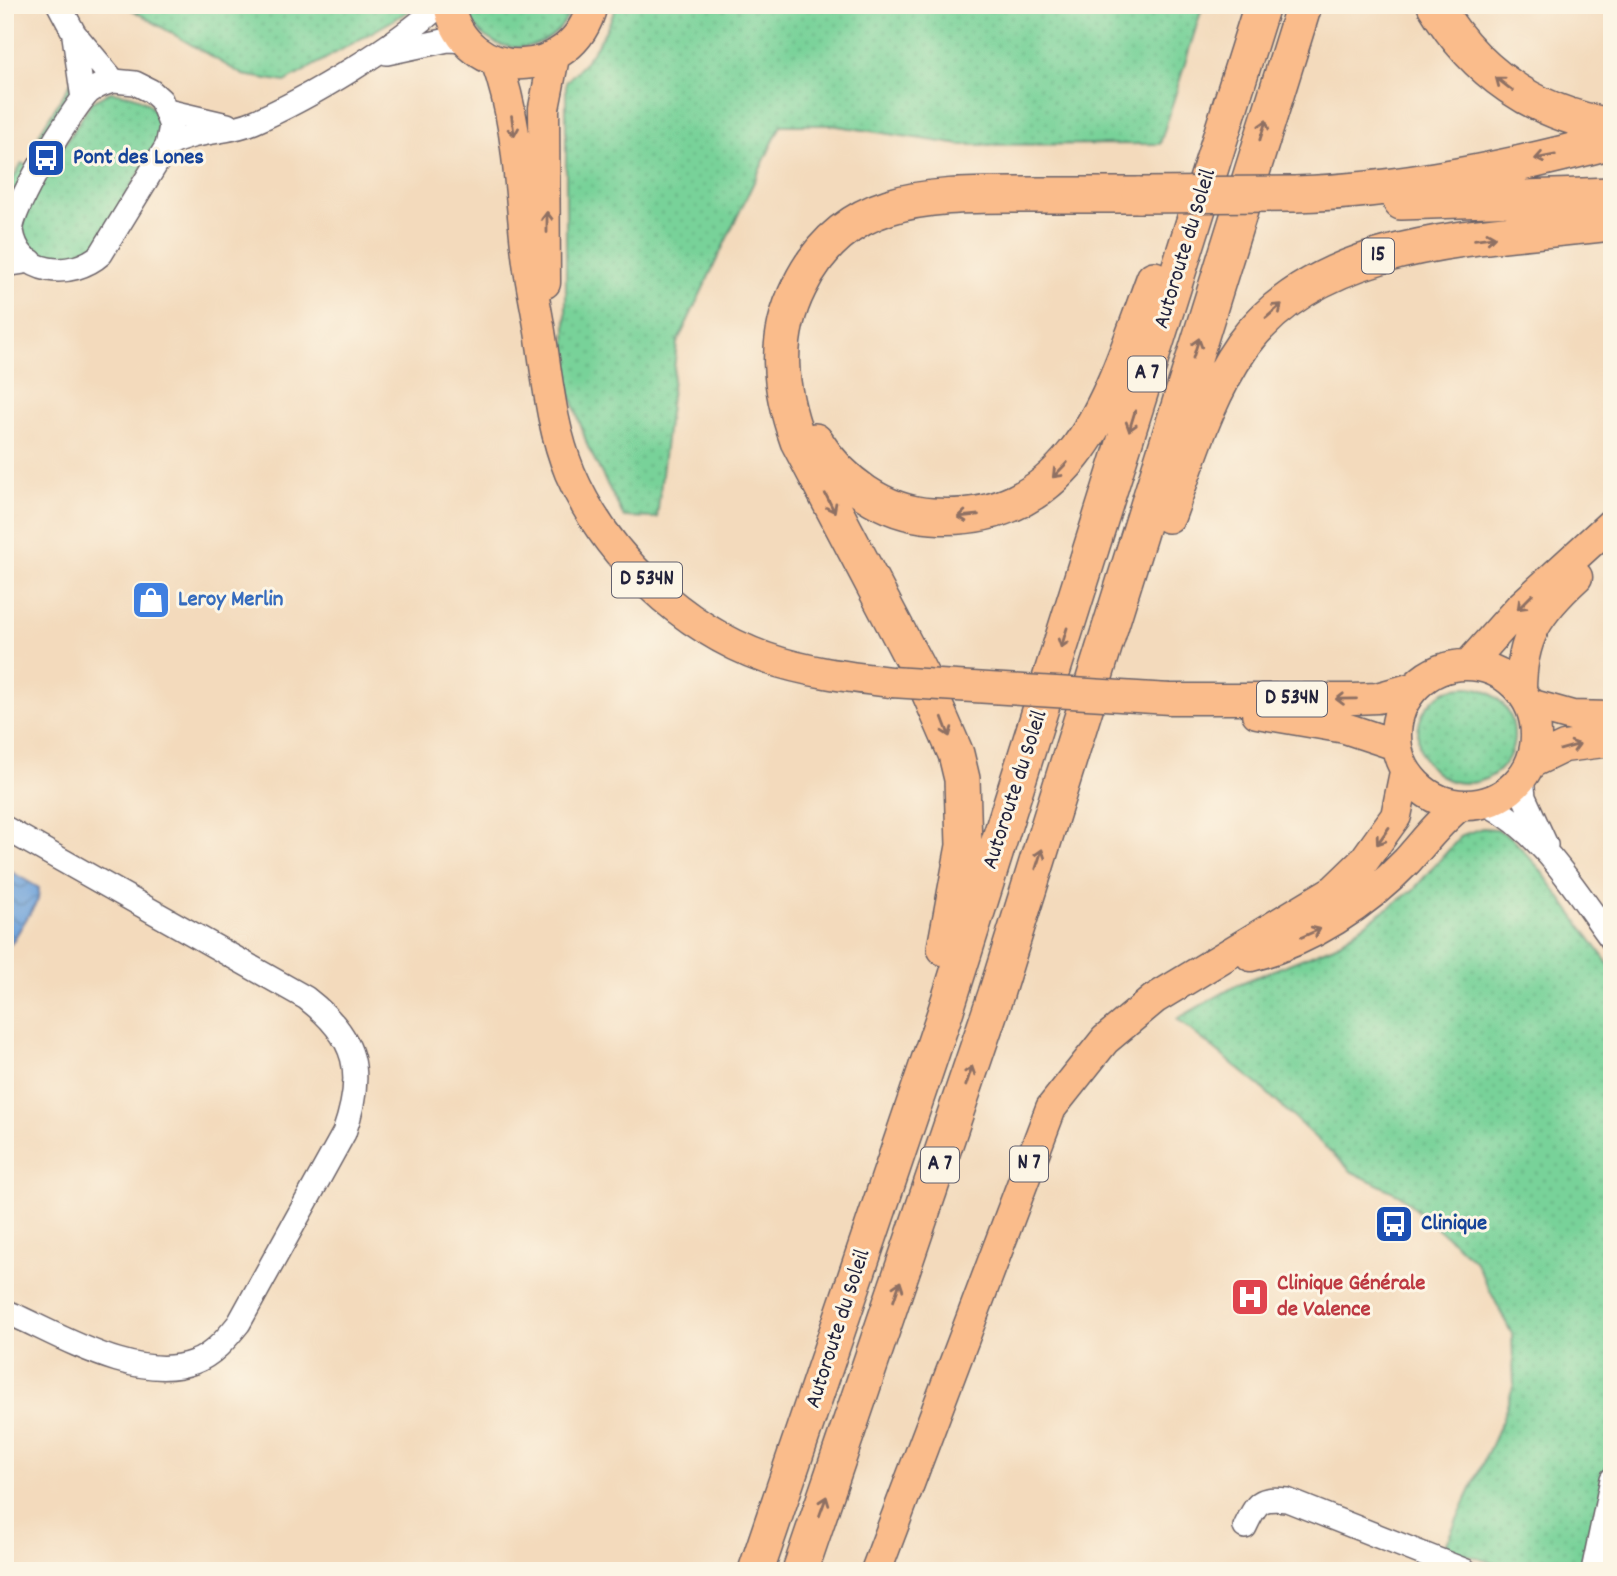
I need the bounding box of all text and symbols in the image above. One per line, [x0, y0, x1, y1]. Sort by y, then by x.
one-way arrow [1496, 76, 1514, 91]
one-way arrow [507, 115, 520, 137]
one-way arrow [1258, 120, 1271, 142]
bus stop icon: Pont des Lones [25, 137, 67, 179]
place label: Pont des Lones [73, 142, 204, 175]
one-way arrow [1534, 150, 1557, 164]
street label: Autoroute du Soleil [1146, 165, 1226, 333]
one-way arrow [540, 211, 554, 234]
one-way arrow [1473, 232, 1496, 245]
road number: 15 [1362, 238, 1394, 274]
one-way arrow [1265, 303, 1283, 319]
one-way arrow [1191, 337, 1204, 359]
road number: A 7 [1128, 356, 1166, 392]
one-way arrow [1125, 410, 1138, 432]
one-way arrow [1051, 461, 1068, 478]
one-way arrow [824, 492, 838, 513]
one-way arrow [957, 510, 980, 523]
road number: D 534N [612, 562, 682, 598]
shop icon: Leroy Merlin [130, 579, 172, 621]
place label: Leroy Merlin [178, 584, 284, 617]
one-way arrow [1516, 593, 1533, 610]
one-way arrow [1057, 627, 1070, 649]
road number: D 534N [1257, 682, 1327, 716]
one-way arrow [1335, 692, 1358, 706]
street label: Autoroute du Soleil [975, 706, 1057, 874]
one-way arrow [941, 716, 953, 738]
one-way arrow [1559, 739, 1581, 752]
one-way arrow [1376, 826, 1391, 845]
one-way arrow [1033, 848, 1046, 870]
one-way arrow [1300, 926, 1321, 939]
one-way arrow [964, 1065, 976, 1087]
road number: N 7 [1010, 1146, 1048, 1182]
road number: A 7 [921, 1148, 959, 1182]
bus stop icon: Clinique [1373, 1203, 1415, 1245]
place label: Clinique [1421, 1208, 1487, 1241]
street label: Autoroute du Soleil [798, 1245, 880, 1413]
place label: Clinique Générale de Valence [1277, 1268, 1425, 1327]
hospital icon: Clinique Générale de Valence [1229, 1276, 1271, 1318]
one-way arrow [892, 1281, 904, 1303]
one-way arrow [818, 1496, 830, 1518]

